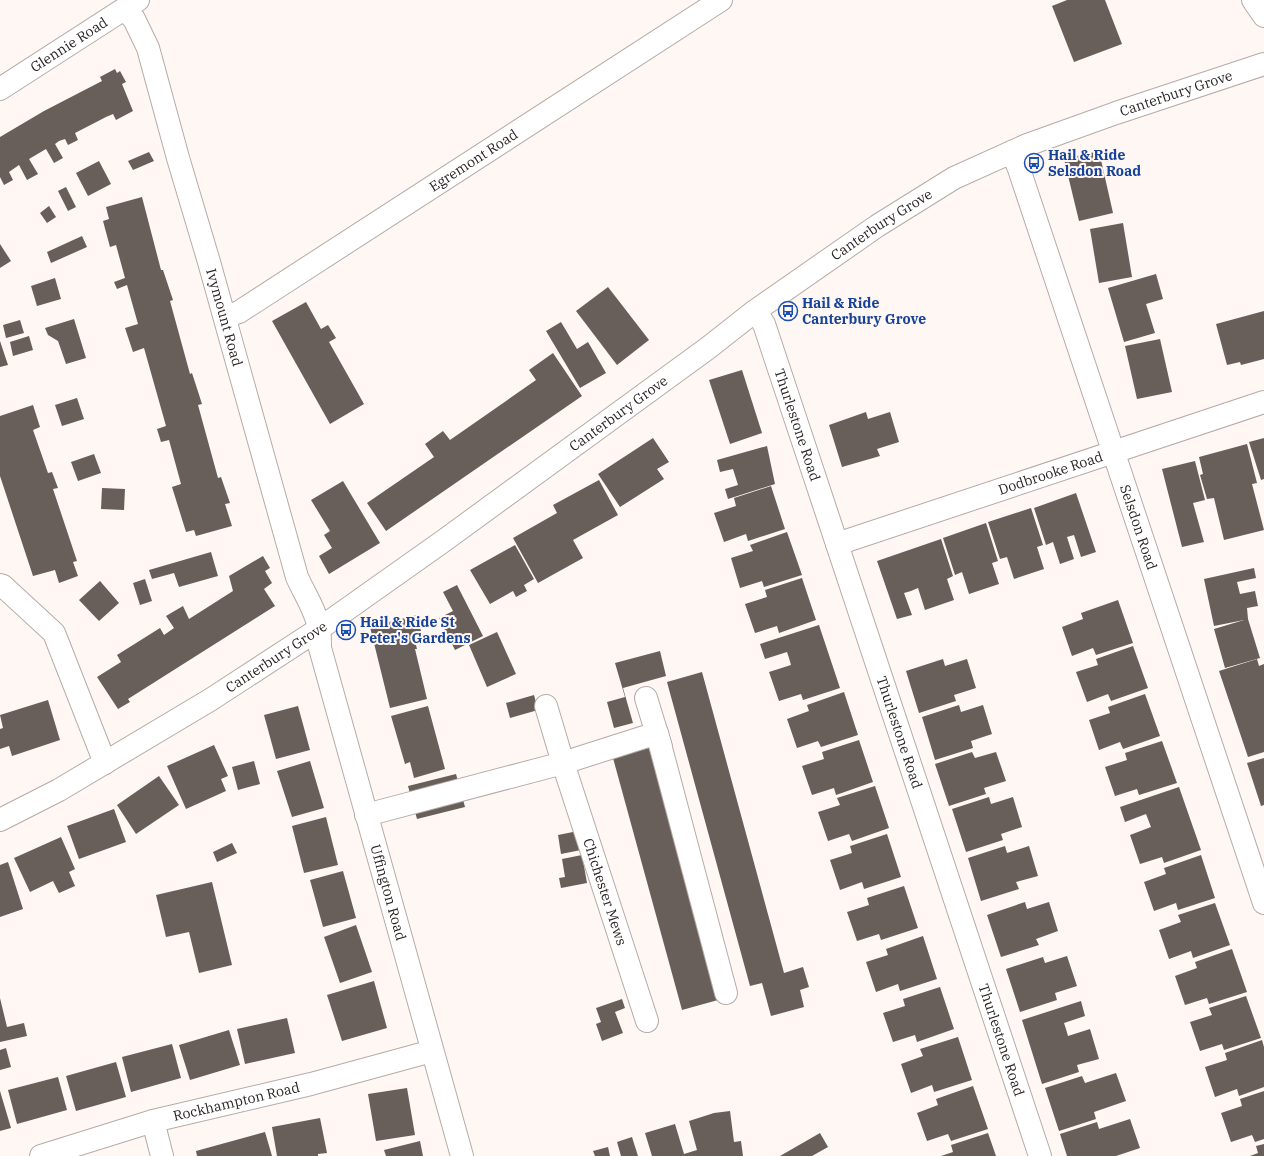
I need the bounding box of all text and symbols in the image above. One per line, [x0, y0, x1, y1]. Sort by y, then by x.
street label: Glennie Road [27, 13, 111, 76]
street label: Canterbury Grove [1117, 66, 1235, 120]
street label: Egremont Road [426, 125, 521, 196]
place label: Hail & Ride Selsdon Road [1048, 146, 1141, 180]
bus stop icon: Hail & Ride Selsdon Road [1023, 152, 1045, 174]
street label: Canterbury Grove [827, 185, 936, 264]
street label: Ivymount Road [202, 267, 247, 369]
place label: Hail & Ride Canterbury Grove [802, 294, 926, 328]
bus stop icon: Hail & Ride Canterbury Grove [777, 300, 799, 322]
street label: Thurlestone Road [770, 366, 825, 484]
street label: Canterbury Grove [566, 371, 671, 455]
street label: Dodbrooke Road [996, 447, 1106, 499]
street label: Selsdon Road [1116, 482, 1161, 573]
place label: Hail & Ride St Peter's Gardens [360, 613, 471, 647]
street label: Canterbury Grove [222, 617, 331, 696]
bus stop icon: Hail & Ride St Peter's Gardens [335, 619, 357, 641]
street label: Thurlestone Road [872, 674, 927, 791]
street label: Chichester Mews [579, 836, 631, 948]
street label: Uffington Road [366, 842, 410, 943]
street label: Thurlestone Road [974, 981, 1029, 1099]
street label: Rockhampton Road [171, 1078, 302, 1125]

